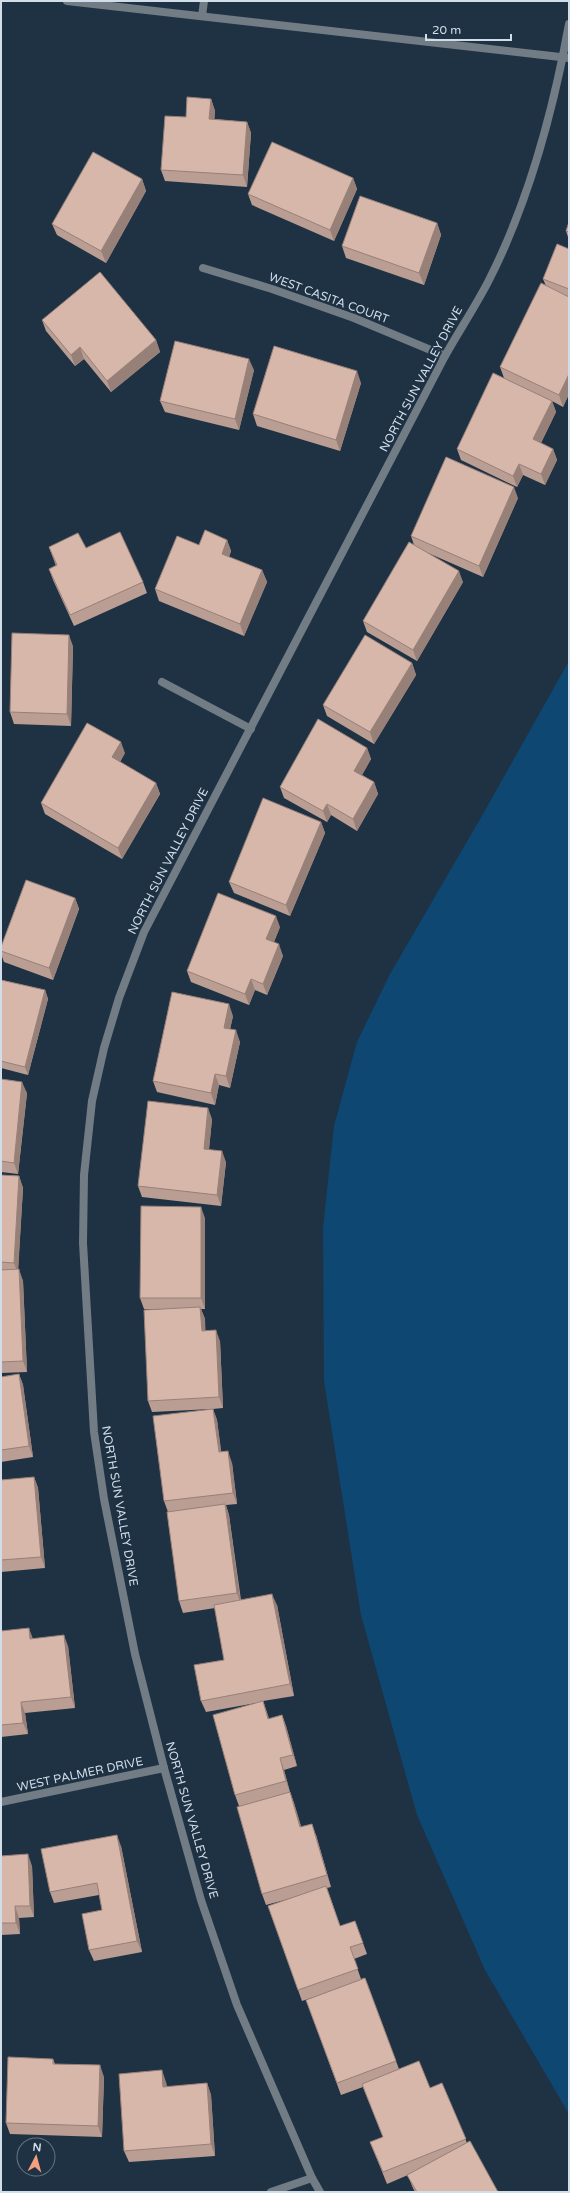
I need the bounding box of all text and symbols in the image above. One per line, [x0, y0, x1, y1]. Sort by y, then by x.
scale bar [426, 16, 511, 42]
text: 20 m [432, 23, 461, 37]
street label: WEST CASITA COURT [267, 270, 392, 326]
street label: NORTH SUN VALLEY DRIVE [377, 304, 466, 454]
street label: NORTH SUN VALLEY DRIVE [125, 785, 211, 937]
street label: NORTH SUN VALLEY DRIVE [99, 1425, 141, 1588]
street label: NORTH SUN VALLEY DRIVE [163, 1740, 221, 1900]
street label: WEST PALMER DRIVE [16, 1754, 145, 1794]
north arrow [16, 2137, 56, 2177]
text: N [32, 2141, 42, 2154]

